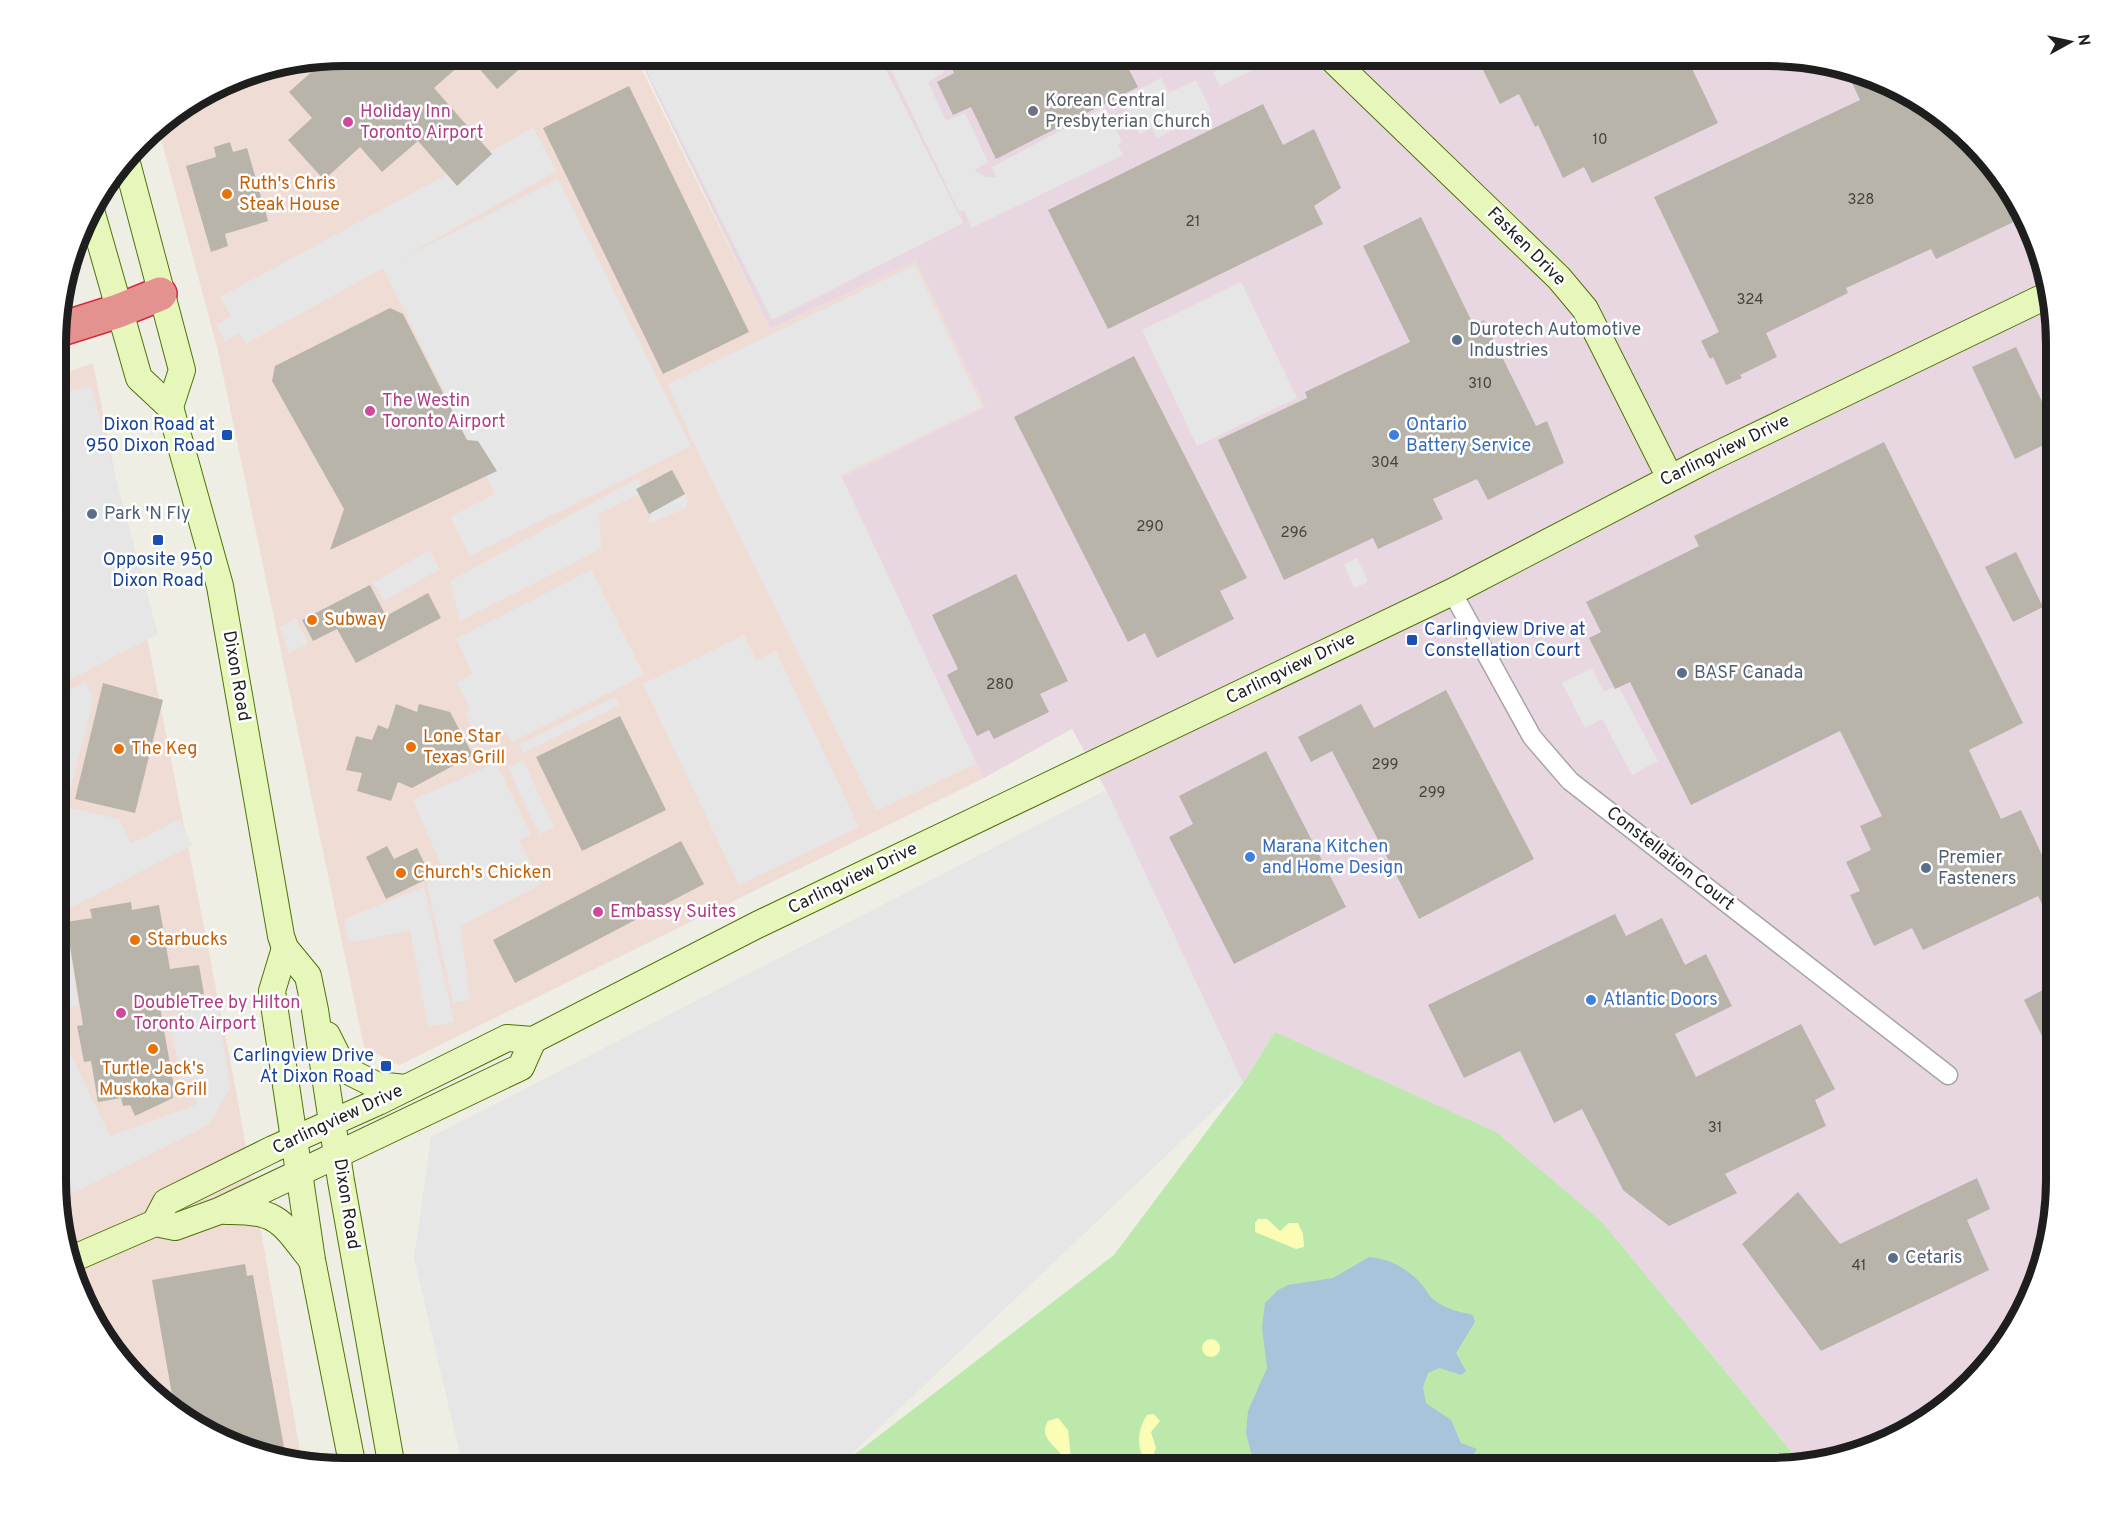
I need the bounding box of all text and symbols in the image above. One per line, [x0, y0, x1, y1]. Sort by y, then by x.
north arrow [2040, 12, 2100, 72]
text: N [2072, 33, 2094, 47]
place label: Korean Central Presbyterian Church [1045, 90, 1210, 134]
place label: Holiday Inn Toronto Airport [360, 101, 484, 145]
marker: Korean Central Presbyterian Church [1026, 104, 1040, 118]
marker: Holiday Inn Toronto Airport [341, 115, 355, 129]
house number: 10 [1592, 131, 1608, 150]
place label: Ruth's Chris Steak House [239, 173, 340, 217]
marker: Ruth's Chris Steak House [220, 187, 234, 201]
house number: 328 [1847, 191, 1875, 210]
street label: Fasken Drive [1482, 203, 1570, 291]
house number: 21 [1186, 213, 1200, 232]
house number: 324 [1736, 291, 1764, 310]
place label: Durotech Automotive Industries [1469, 319, 1641, 363]
marker: Durotech Automotive Industries [1450, 333, 1464, 347]
house number: 310 [1468, 375, 1492, 394]
place label: The Westin Toronto Airport [382, 390, 506, 434]
marker: The Westin Toronto Airport [363, 404, 377, 418]
street label: Carlingview Drive [1656, 410, 1794, 492]
place label: Dixon Road at 950 Dixon Road [86, 414, 215, 458]
place label: Ontario Battery Service [1406, 414, 1531, 458]
marker: Dixon Road at 950 Dixon Road [220, 428, 234, 442]
marker: Ontario Battery Service [1387, 428, 1401, 442]
house number: 304 [1371, 454, 1399, 473]
place label: Park 'N Fly [104, 503, 191, 526]
marker: Park 'N Fly [85, 507, 99, 521]
house number: 290 [1136, 518, 1164, 537]
house number: 296 [1280, 524, 1308, 543]
marker: Opposite 950 Dixon Road [151, 533, 165, 547]
place label: Opposite 950 Dixon Road [103, 549, 213, 593]
place label: Subway [324, 609, 387, 632]
marker: Subway [305, 613, 319, 627]
place label: Carlingview Drive at Constellation Court [1424, 619, 1586, 663]
street label: Carlingview Drive [1222, 628, 1360, 710]
street label: Dixon Road [217, 629, 255, 723]
marker: Carlingview Drive at Constellation Court [1405, 633, 1419, 647]
place label: BASF Canada [1694, 662, 1803, 685]
marker: BASF Canada [1675, 666, 1689, 680]
house number: 280 [986, 676, 1014, 695]
place label: Lone Star Texas Grill [423, 726, 505, 770]
place label: The Keg [131, 738, 197, 761]
marker: Lone Star Texas Grill [404, 740, 418, 754]
marker: The Keg [112, 742, 126, 756]
house number: 299 [1371, 756, 1399, 775]
house number: 299 [1418, 784, 1446, 803]
street label: Constellation Court [1601, 802, 1739, 916]
place label: Marana Kitchen and Home Design [1262, 836, 1403, 880]
street label: Carlingview Drive [784, 838, 922, 920]
place label: Premier Fasteners [1938, 847, 2016, 891]
marker: Marana Kitchen and Home Design [1243, 850, 1257, 864]
marker: Premier Fasteners [1919, 861, 1933, 875]
place label: Church's Chicken [413, 862, 552, 885]
marker: Church's Chicken [394, 866, 408, 880]
place label: Embassy Suites [610, 901, 736, 924]
marker: Embassy Suites [591, 905, 605, 919]
place label: Starbucks [147, 929, 228, 952]
marker: Starbucks [128, 933, 142, 947]
place label: Atlantic Doors [1603, 989, 1718, 1012]
place label: DoubleTree by Hilton Toronto Airport [133, 992, 300, 1036]
marker: Atlantic Doors [1584, 993, 1598, 1007]
marker: DoubleTree by Hilton Toronto Airport [114, 1006, 128, 1020]
marker: Turtle Jack's Muskoka Grill [146, 1042, 160, 1056]
place label: Carlingview Drive At Dixon Road [233, 1045, 374, 1089]
place label: Turtle Jack's Muskoka Grill [99, 1058, 207, 1102]
marker: Carlingview Drive At Dixon Road [379, 1059, 393, 1073]
street label: Carlingview Drive [269, 1080, 407, 1160]
house number: 31 [1708, 1119, 1722, 1138]
street label: Dixon Road [327, 1157, 365, 1251]
place label: Cetaris [1905, 1247, 1963, 1270]
marker: Cetaris [1886, 1251, 1900, 1265]
house number: 41 [1852, 1257, 1866, 1276]

